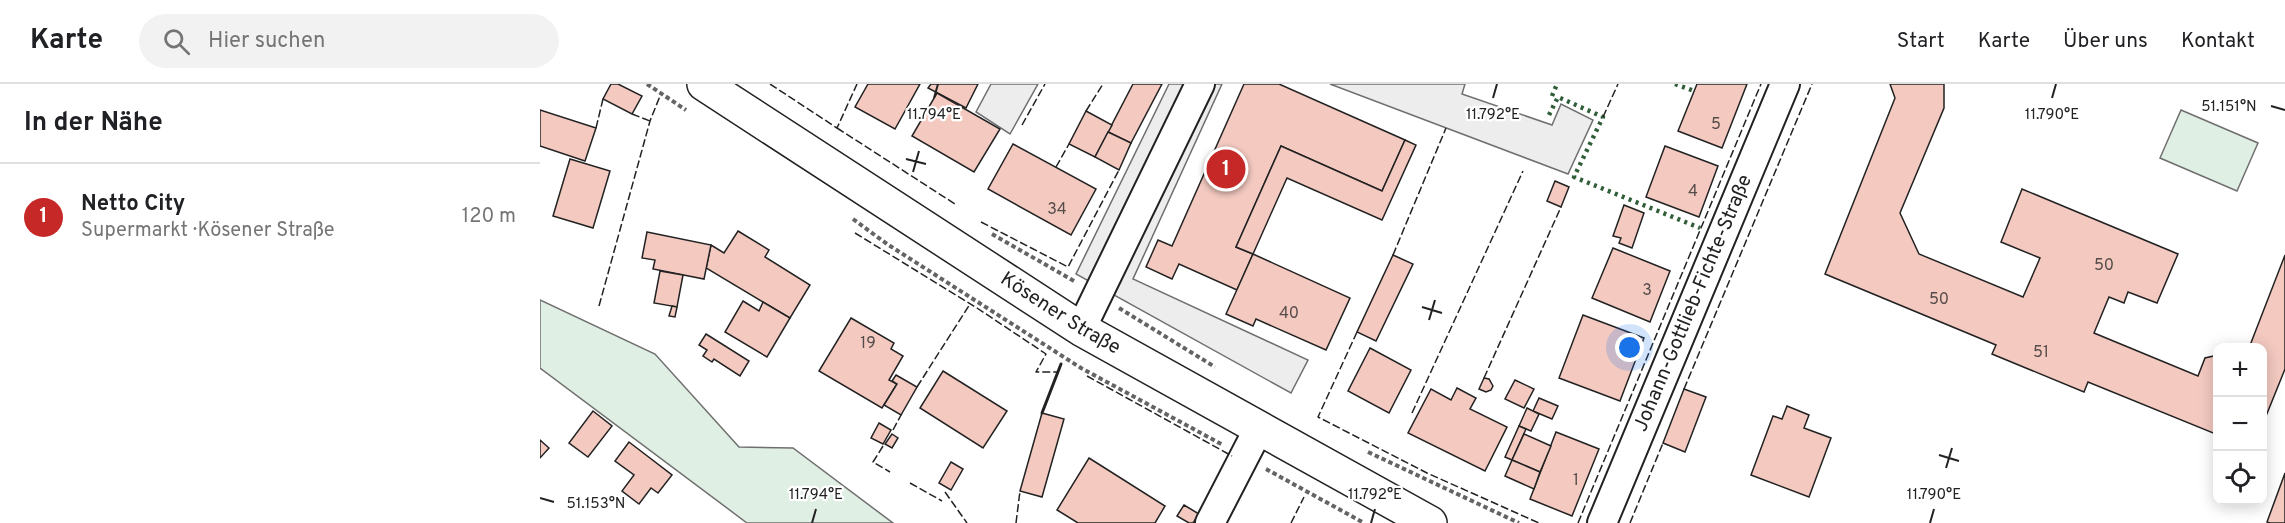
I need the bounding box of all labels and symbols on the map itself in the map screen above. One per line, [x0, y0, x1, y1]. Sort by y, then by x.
text: 51.151°N [2201, 98, 2257, 117]
text: 11.794°E [907, 106, 961, 125]
text: 11.792°E [1466, 106, 1520, 125]
text: 11.790°E [2025, 106, 2079, 125]
house number: 5 [1711, 115, 1721, 135]
pin: 1 [1206, 146, 1246, 191]
street label: Johann-Gottlieb-Fichte-Straße [1628, 171, 1759, 436]
house number: 4 [1688, 182, 1698, 202]
house number: 34 [1047, 200, 1067, 220]
house number: 50 [2094, 256, 2114, 276]
street label: Kösener Straße [995, 267, 1125, 361]
house number: 3 [1642, 281, 1652, 301]
house number: 50 [1929, 290, 1949, 310]
house number: 40 [1279, 304, 1299, 324]
your location [1615, 333, 1644, 362]
house number: 19 [860, 334, 876, 354]
house number: 51 [2033, 343, 2049, 363]
house number: 1 [1573, 471, 1579, 491]
text: 11.794°E [789, 486, 843, 505]
text: 11.792°E [1348, 486, 1402, 505]
text: 11.790°E [1907, 486, 1961, 505]
text: 51.153°N [567, 495, 625, 514]

